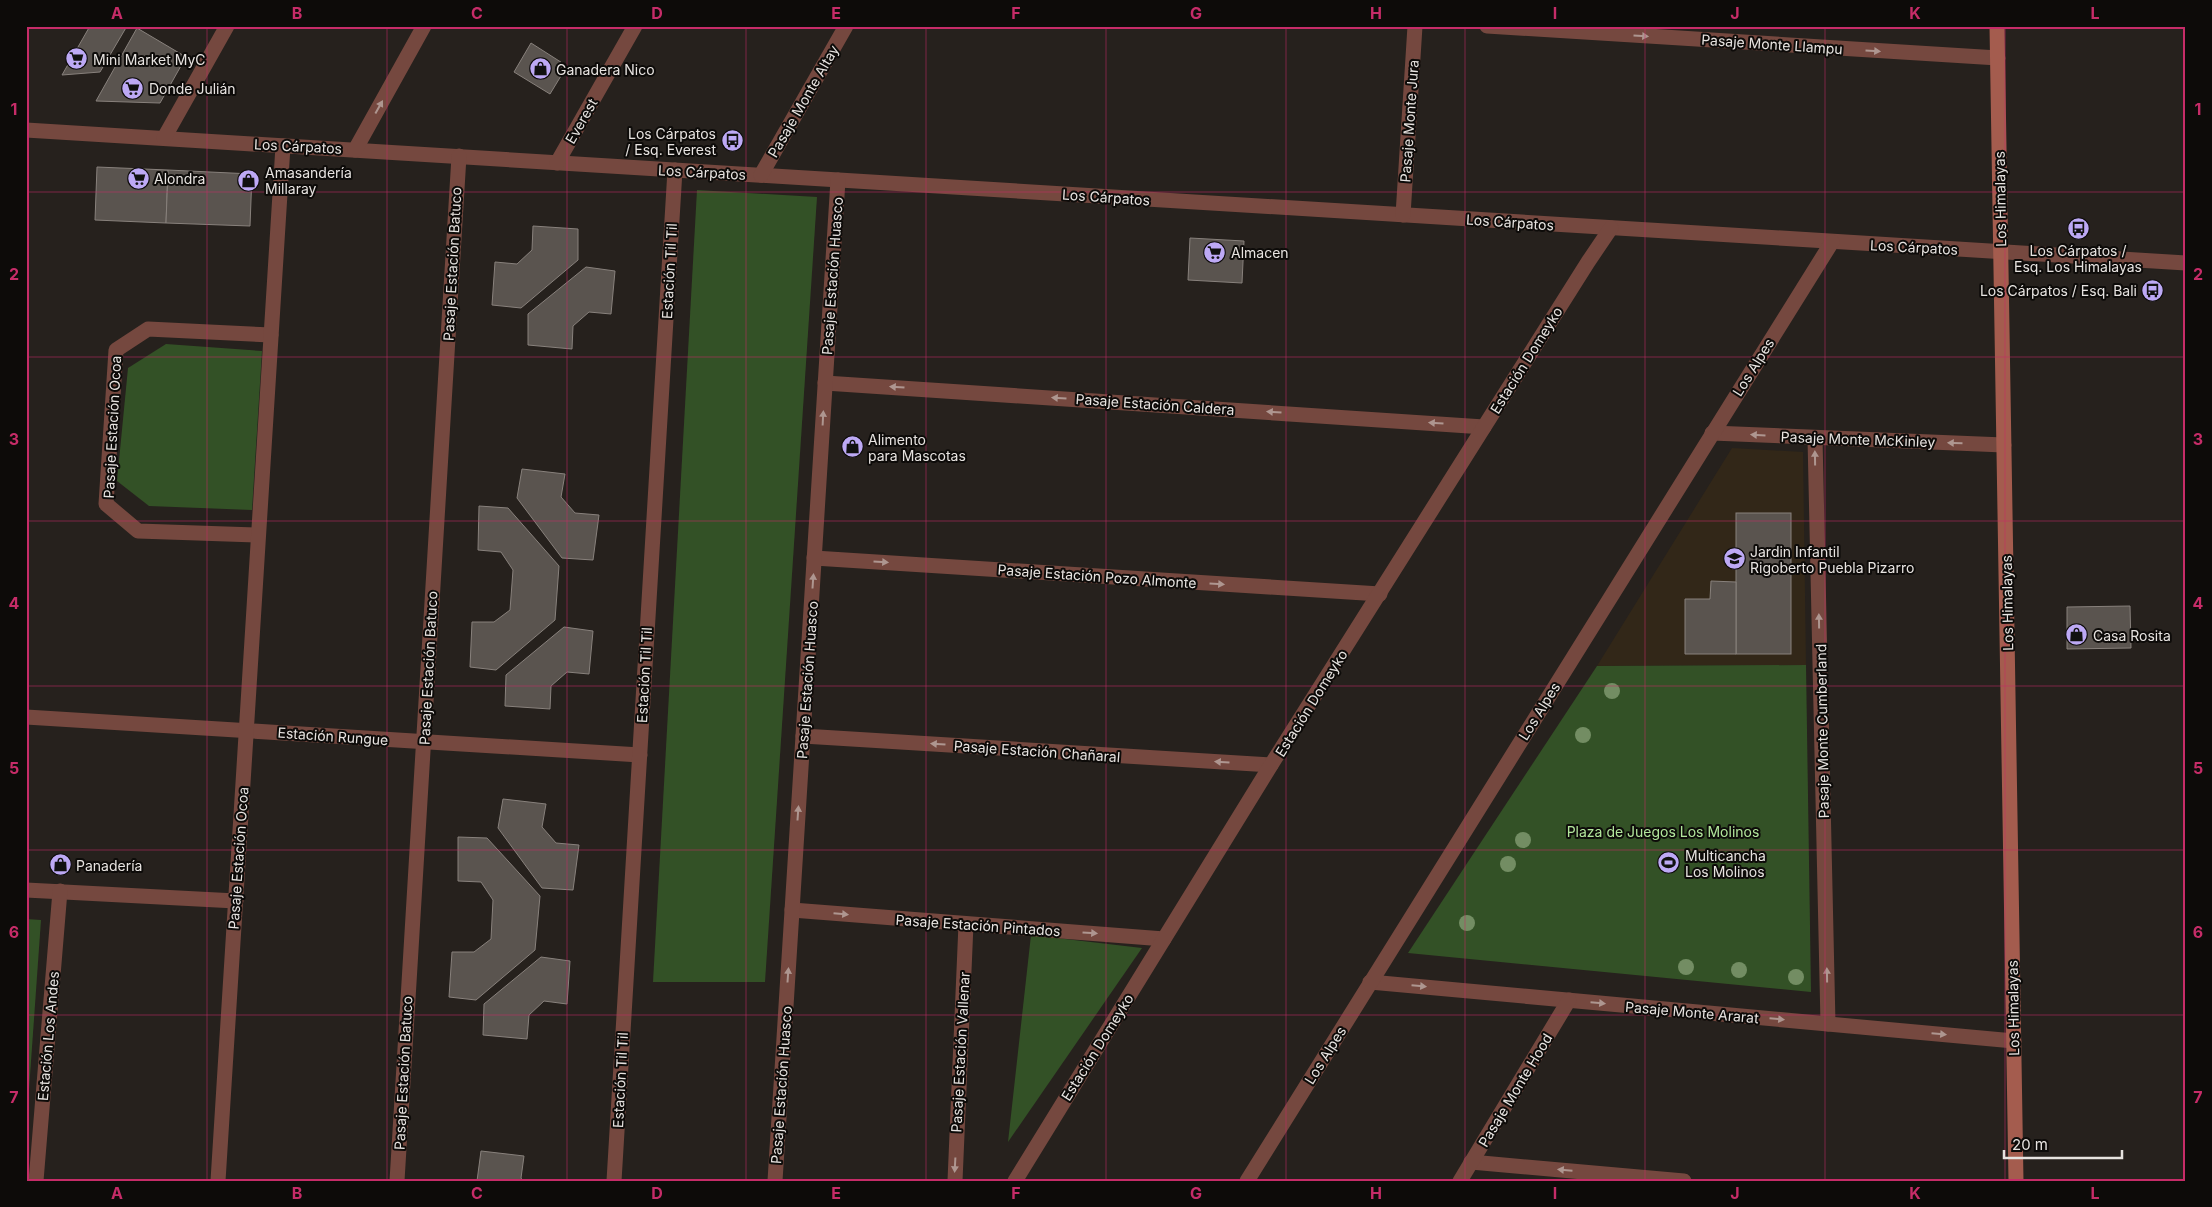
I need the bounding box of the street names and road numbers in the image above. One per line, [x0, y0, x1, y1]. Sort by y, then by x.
street label: Pasaje Monte Llampu [1701, 31, 1843, 57]
street label: Pasaje Monte Altay [764, 42, 842, 160]
street label: Pasaje Monte Jura [1396, 59, 1422, 183]
street label: Everest [561, 95, 601, 147]
street label: Los Cárpatos [254, 135, 342, 157]
street label: Los Himalayas [1991, 151, 2009, 247]
street label: Los Cárpatos [658, 161, 746, 183]
street label: Los Cárpatos [1062, 185, 1150, 209]
street label: Pasaje Estación Batuco [439, 187, 465, 341]
street label: Pasaje Estación Huasco [818, 197, 846, 355]
street label: Los Cárpatos [1466, 210, 1554, 234]
street label: Estación Til Til [658, 223, 680, 319]
street label: Los Cárpatos [1870, 236, 1958, 258]
street label: Estación Domeyko [1486, 303, 1566, 417]
street label: Los Alpes [1729, 335, 1777, 399]
street label: Pasaje Estación Ocoa [100, 355, 124, 499]
street label: Pasaje Estación Caldera [1075, 390, 1235, 418]
street label: Pasaje Monte McKinley [1781, 428, 1936, 450]
street label: Los Himalayas [1998, 555, 2016, 651]
street label: Pasaje Estación Pozo Almonte [997, 561, 1197, 591]
street label: Pasaje Estación Batuco [415, 591, 441, 745]
street label: Pasaje Estación Huasco [793, 601, 821, 759]
street label: Estación Til Til [633, 627, 655, 723]
street label: Pasaje Monte Cumberland [1812, 644, 1832, 818]
street label: Estación Domeyko [1271, 646, 1351, 760]
street label: Los Alpes [1515, 679, 1563, 743]
street label: Estación Rungue [277, 724, 389, 748]
street label: Pasaje Estación Chañaral [953, 737, 1121, 765]
street label: Pasaje Estación Ocoa [225, 786, 251, 930]
street label: Pasaje Estación Pintados [895, 911, 1061, 939]
street label: Los Himalayas [2004, 960, 2022, 1056]
street label: Estación Los Andes [34, 971, 62, 1101]
street label: Pasaje Estación Vallenar [947, 971, 973, 1133]
street label: Estación Domeyko [1057, 990, 1137, 1104]
street label: Pasaje Estación Batuco [390, 996, 416, 1150]
street label: Pasaje Monte Ararat [1625, 998, 1760, 1026]
street label: Pasaje Estación Huasco [767, 1006, 795, 1164]
street label: Los Alpes [1301, 1023, 1349, 1087]
street label: Pasaje Monte Hood [1474, 1030, 1556, 1150]
street label: Estación Til Til [609, 1032, 631, 1128]

